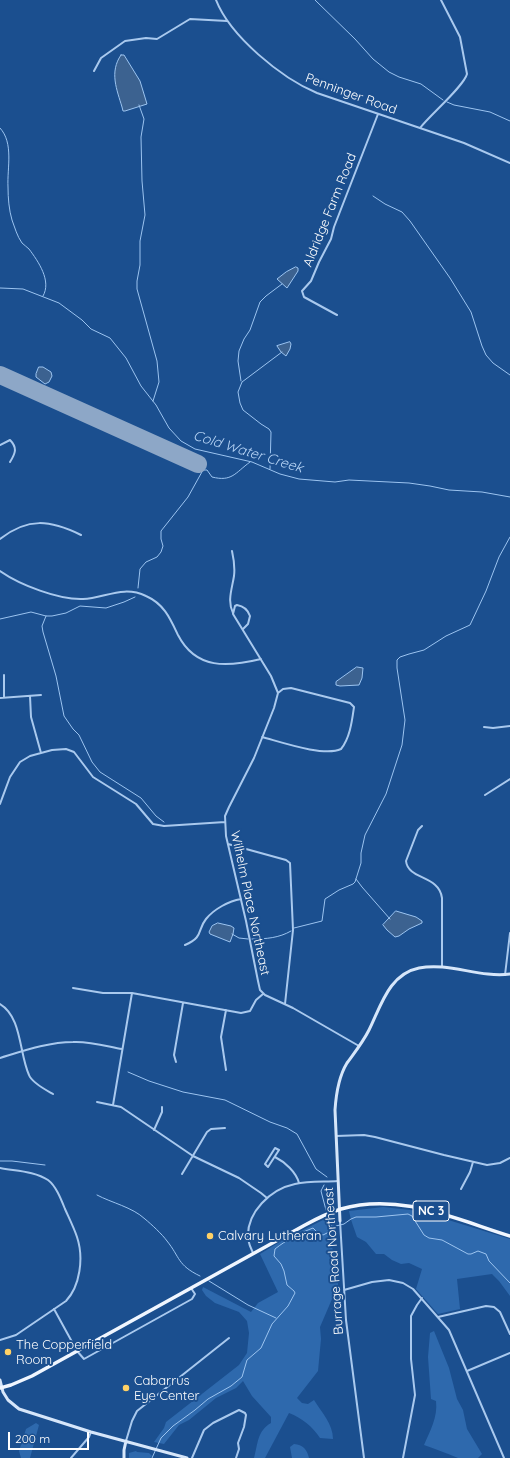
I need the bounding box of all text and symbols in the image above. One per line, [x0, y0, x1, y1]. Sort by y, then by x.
street label: Penninger Road [303, 70, 399, 118]
street label: Aldridge Farm Road [300, 151, 360, 269]
water label: Cold Water Creek [191, 427, 305, 477]
street label: Wilhelm Place Northeast [227, 829, 273, 977]
street label: Burrage Road Northeast [321, 1187, 347, 1335]
road number: NC 3 [413, 1201, 449, 1221]
place label: Calvary Lutheran [218, 1228, 321, 1244]
marker: Calvary Lutheran [205, 1231, 215, 1241]
place label: The Copperfield Room [16, 1337, 112, 1368]
marker: The Copperfield Room [3, 1347, 13, 1357]
place label: Cabarrus Eye Center [134, 1373, 200, 1404]
marker: Cabarrus Eye Center [121, 1383, 131, 1393]
scale bar [10, 1424, 91, 1450]
text: 200 m [15, 1431, 50, 1446]

